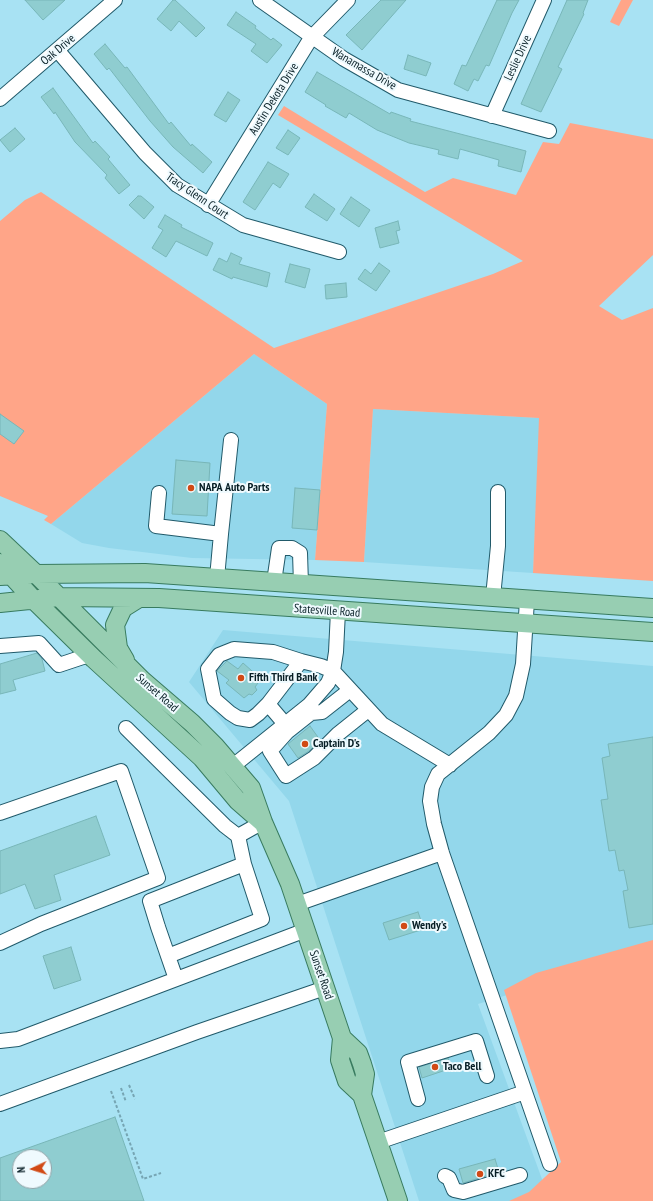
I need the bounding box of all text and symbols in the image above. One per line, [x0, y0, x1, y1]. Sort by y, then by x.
street label: Oak Drive [38, 32, 78, 68]
street label: Leslie Drive [501, 33, 535, 83]
street label: Wanamassa Drive [329, 45, 399, 93]
street label: Austin Dekota Drive [246, 60, 302, 138]
street label: Tracy Glenn Court [163, 170, 231, 222]
place label: NAPA Auto Parts [199, 481, 269, 495]
marker: NAPA Auto Parts [186, 483, 196, 493]
street label: Statesville Road [293, 602, 361, 620]
street label: Sunset Road [133, 671, 181, 715]
place label: Fifth Third Bank [249, 671, 317, 685]
marker: Fifth Third Bank [236, 673, 246, 683]
place label: Captain D's [313, 737, 360, 751]
marker: Captain D's [300, 739, 310, 749]
place label: Wendy's [412, 919, 447, 933]
marker: Wendy's [399, 921, 409, 931]
street label: Sunset Road [306, 949, 336, 1001]
place label: Taco Bell [443, 1060, 481, 1074]
marker: Taco Bell [430, 1062, 440, 1072]
north arrow [12, 1149, 52, 1189]
text: N [14, 1166, 28, 1173]
place label: KFC [488, 1167, 505, 1181]
marker: KFC [475, 1169, 485, 1179]

